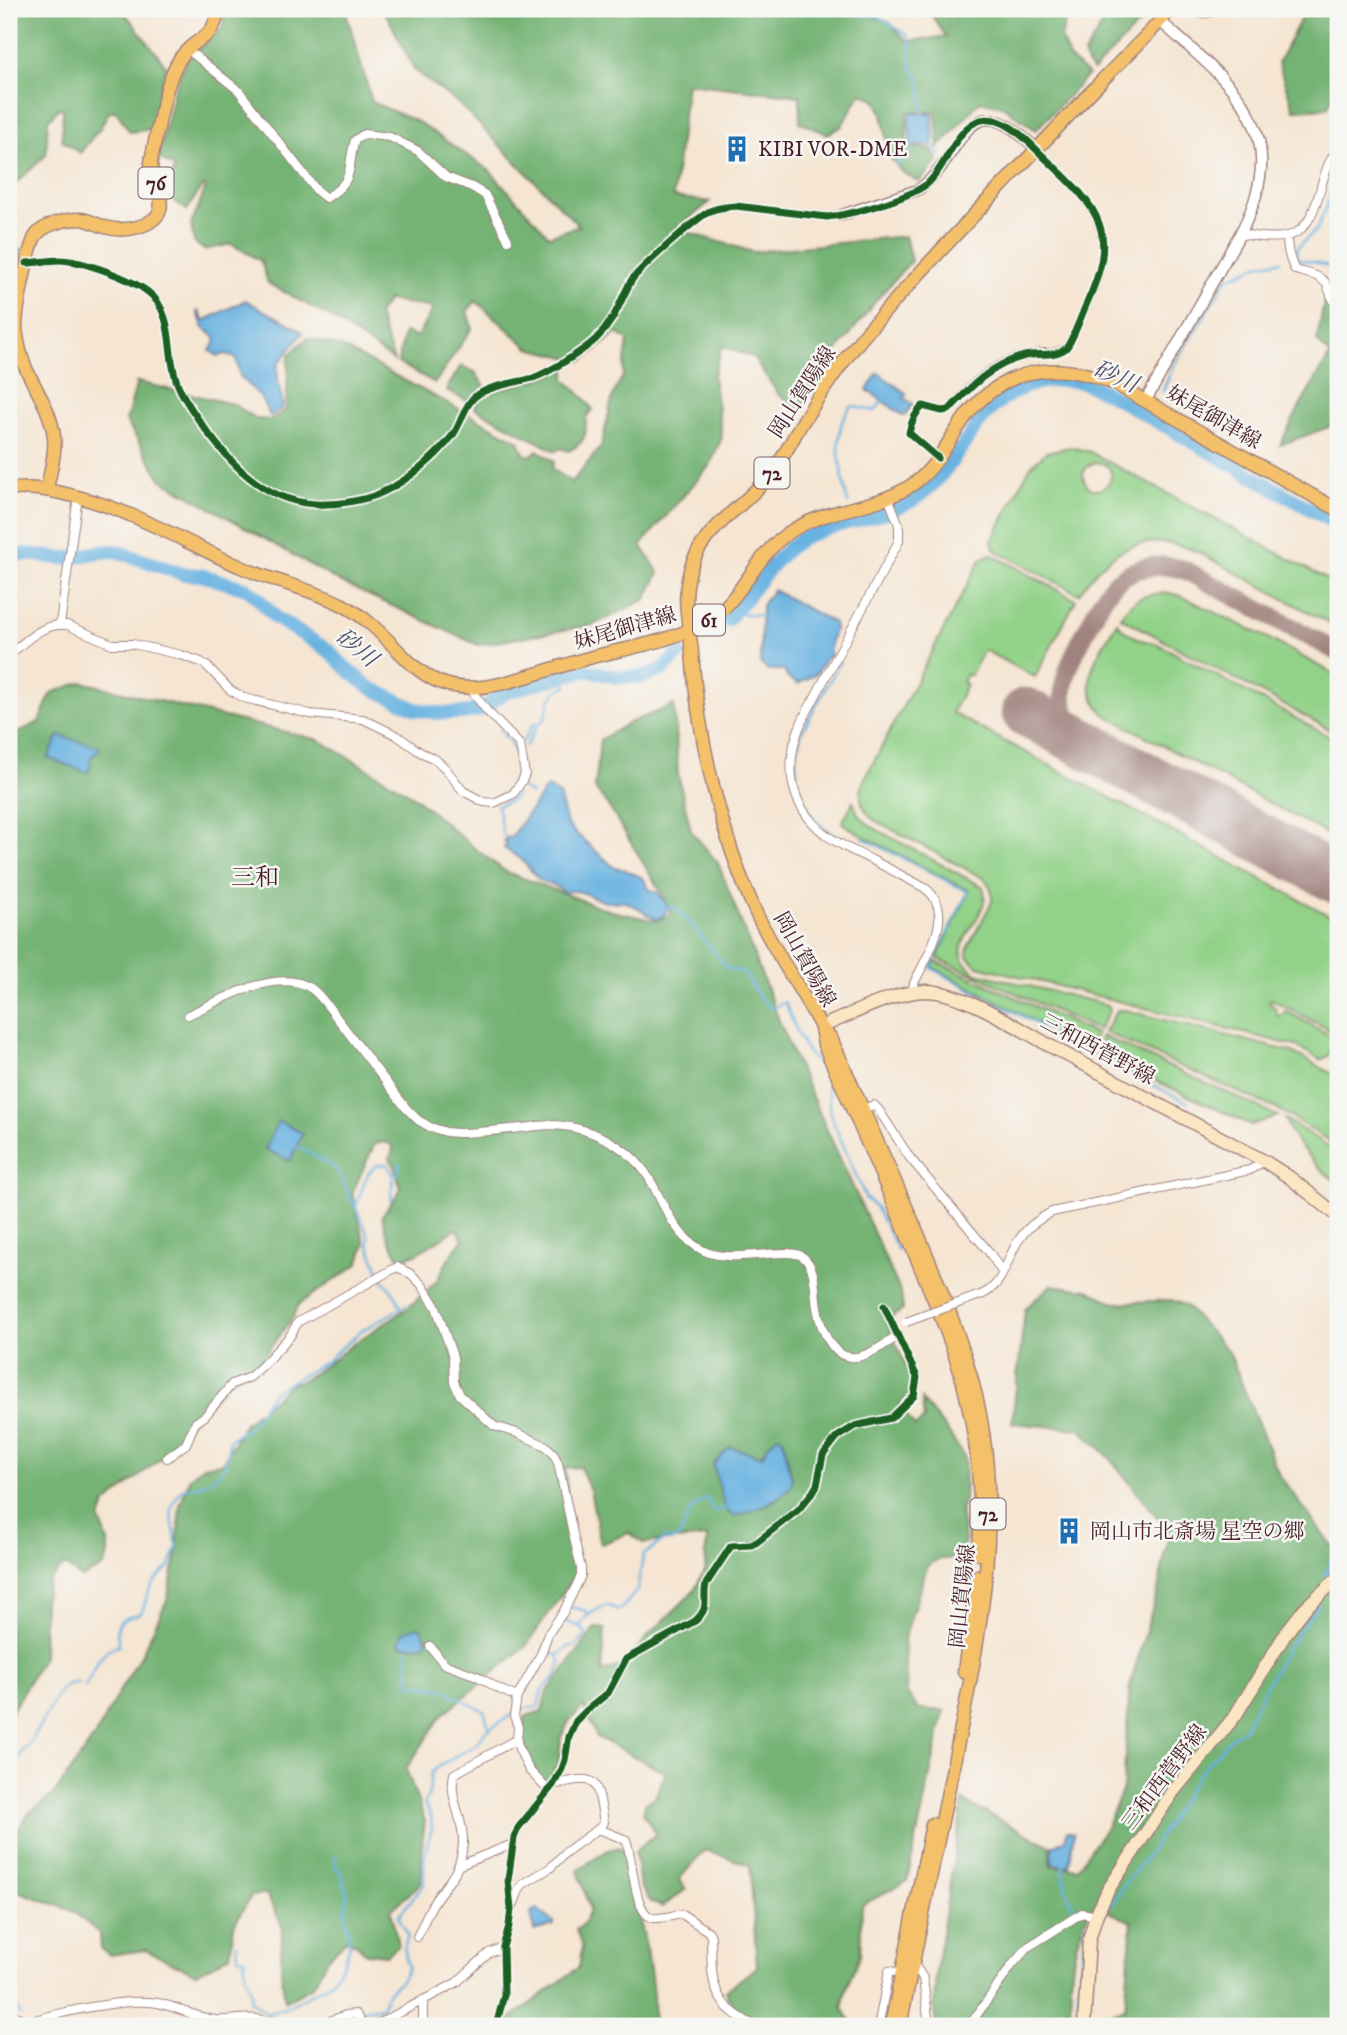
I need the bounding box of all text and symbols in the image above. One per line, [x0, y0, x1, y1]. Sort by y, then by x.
building icon: KIBI VOR-DME [722, 134, 752, 164]
place label: KIBI VOR-DME [758, 137, 908, 163]
road number: 76 [138, 168, 174, 198]
street label: 岡山賀陽線 [763, 341, 842, 444]
water label: 砂川 [1088, 355, 1145, 401]
street label: 妹尾御津線 [1162, 380, 1265, 455]
road number: 72 [754, 458, 790, 488]
street label: 妹尾御津線 [571, 602, 679, 656]
road number: 61 [693, 604, 725, 636]
water label: 砂川 [329, 622, 385, 676]
district label: 三和 [231, 863, 279, 893]
street label: 岡山賀陽線 [767, 907, 841, 1012]
street label: 三和西菅野線 [1036, 1009, 1159, 1091]
road number: 72 [970, 1498, 1006, 1530]
building icon: 岡山市北斎場 星空の郷 [1054, 1516, 1084, 1546]
place label: 岡山市北斎場 星空の郷 [1090, 1519, 1305, 1545]
street label: 岡山賀陽線 [945, 1543, 981, 1650]
street label: 三和西菅野線 [1117, 1719, 1213, 1836]

